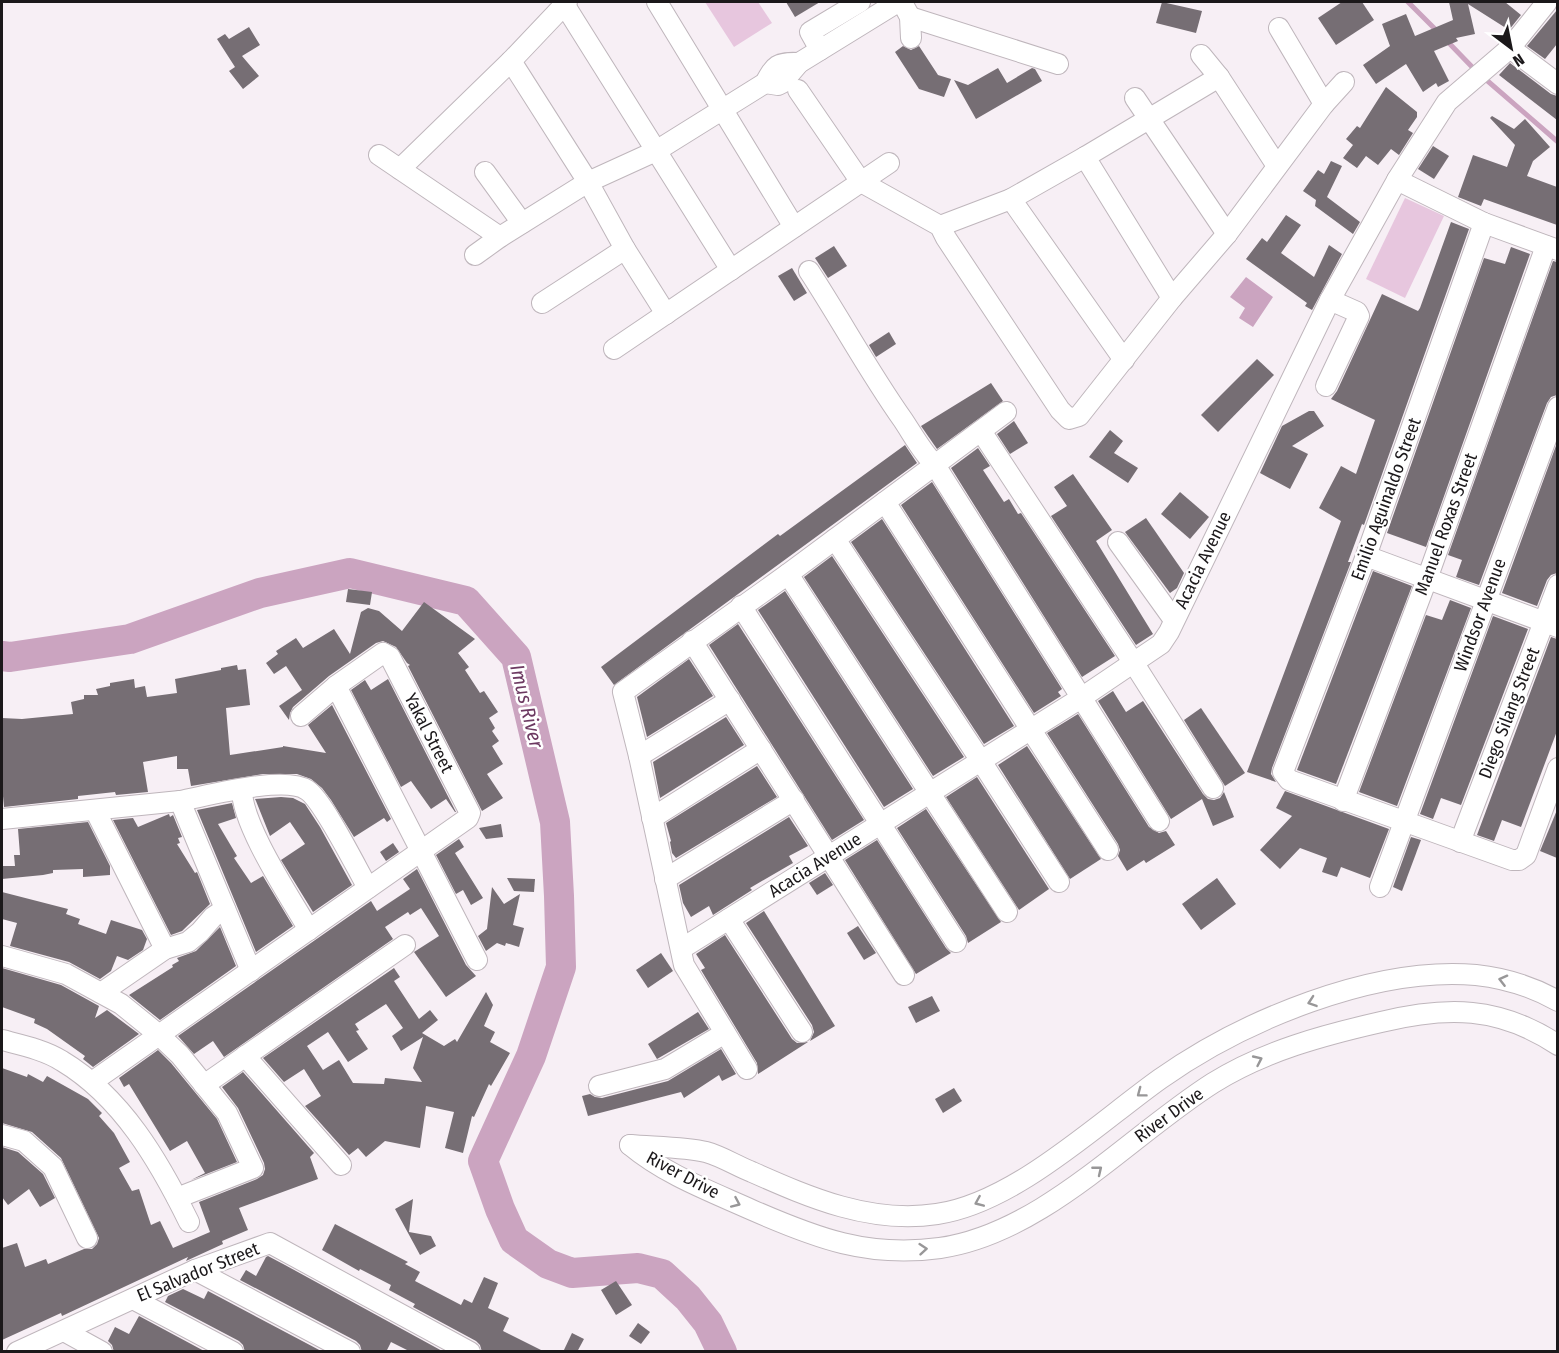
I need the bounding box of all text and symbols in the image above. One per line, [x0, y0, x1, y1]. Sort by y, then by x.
north arrow [1481, 18, 1541, 78]
text: N [1510, 50, 1528, 71]
street label: Emilio Aguinaldo Street [1346, 414, 1426, 583]
street label: Manuel Roxas Street [1410, 450, 1482, 598]
street label: Acacia Avenue [1170, 508, 1236, 612]
street label: Windsor Avenue [1449, 555, 1511, 675]
street label: Diego Silang Street [1474, 644, 1544, 782]
water label: Imus River [505, 662, 549, 751]
street label: Yakal Street [400, 690, 458, 777]
street label: Acacia Avenue [765, 828, 866, 902]
one-way arrow [1498, 974, 1508, 987]
one-way arrow [1307, 995, 1318, 1008]
one-way arrow [1252, 1055, 1263, 1067]
street label: River Drive [1130, 1083, 1208, 1147]
one-way arrow [1136, 1086, 1147, 1097]
street label: River Drive [643, 1147, 723, 1203]
one-way arrow [1091, 1166, 1102, 1177]
one-way arrow [974, 1195, 985, 1207]
one-way arrow [730, 1196, 741, 1208]
street label: El Salvador Street [134, 1237, 262, 1307]
one-way arrow [918, 1243, 927, 1256]

